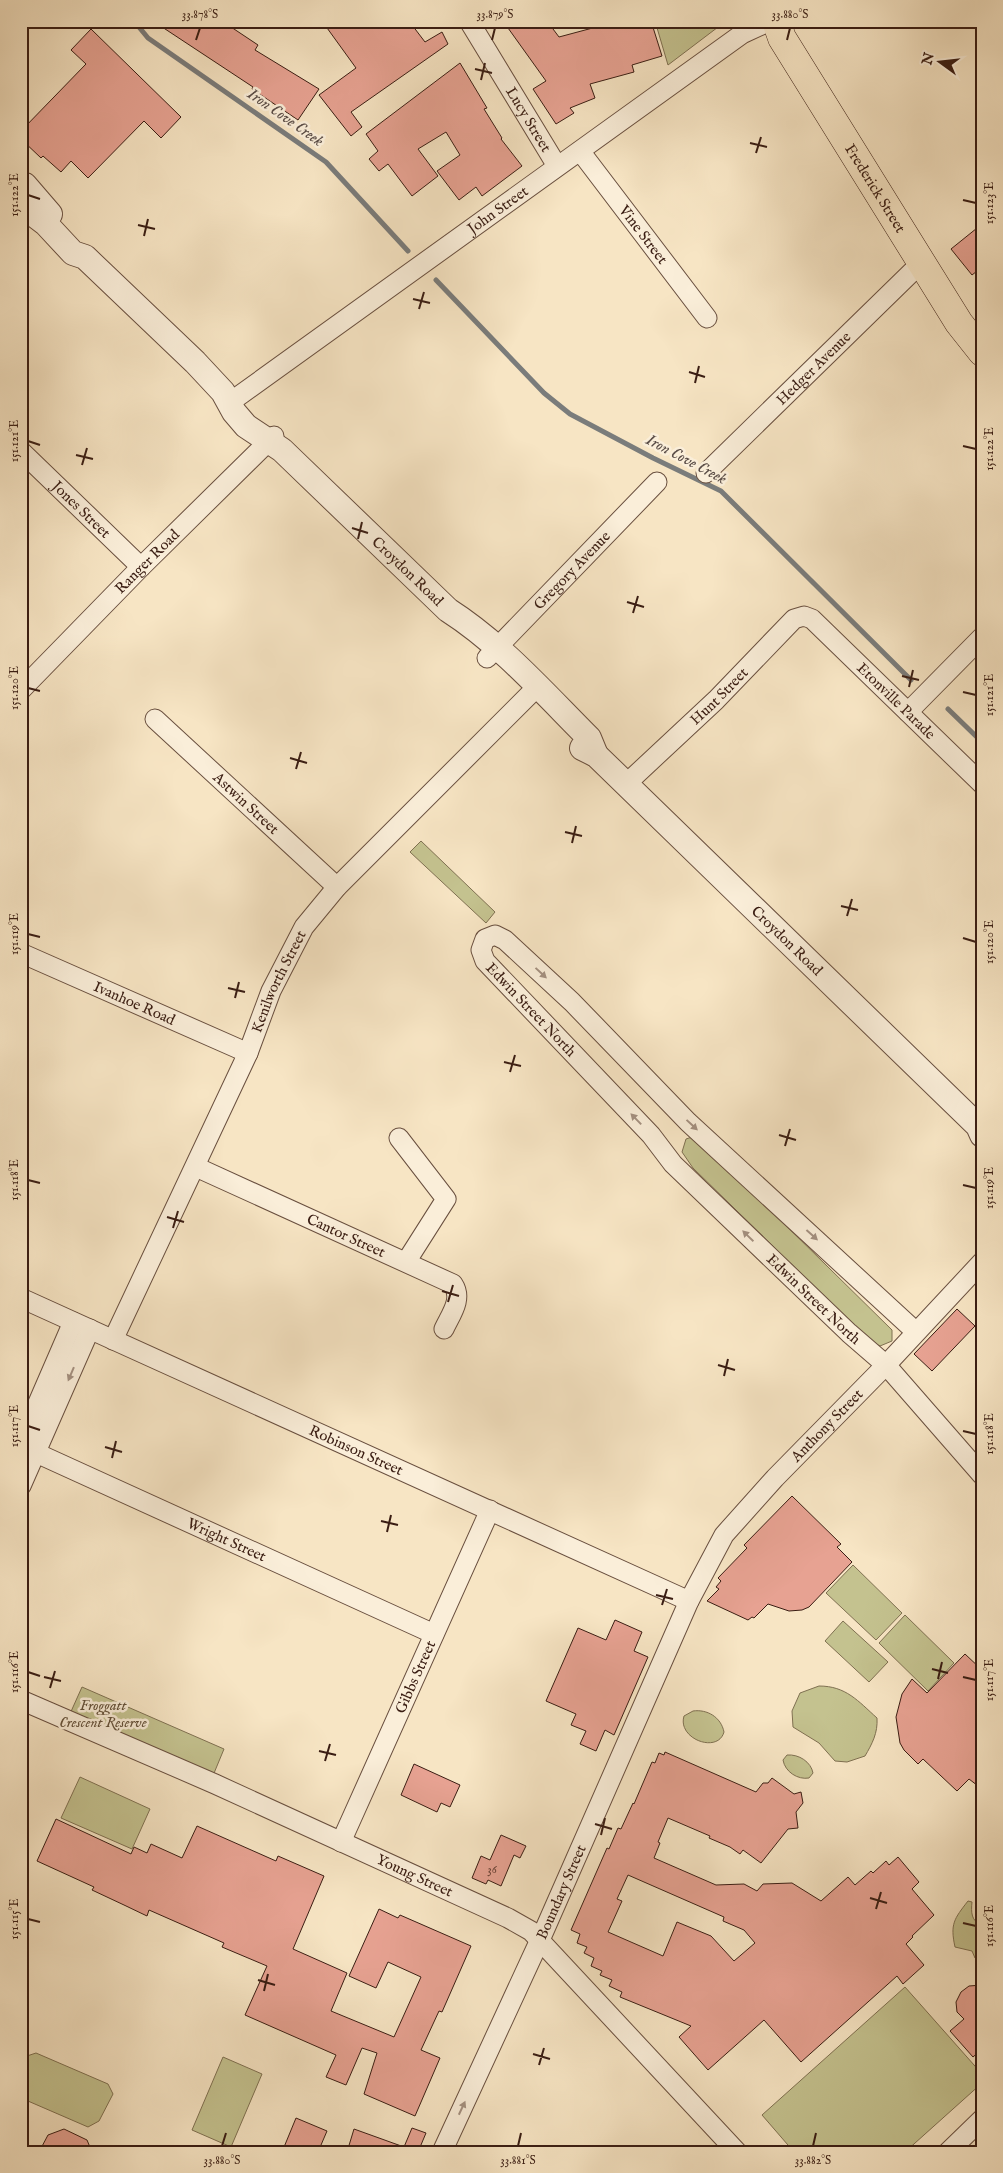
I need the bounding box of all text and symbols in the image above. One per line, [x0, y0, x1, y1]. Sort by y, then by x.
text: 33.878°S [182, 7, 218, 22]
text: 33.879°S [476, 7, 514, 22]
text: 33.880°S [772, 7, 808, 22]
north arrow [916, 38, 966, 88]
text: N [918, 51, 939, 68]
street label: Lucy Street [502, 83, 556, 155]
water label: Iron Cove Creek [242, 84, 327, 152]
street label: Frederick Street [841, 140, 910, 236]
text: 151.122°E [7, 173, 22, 217]
street label: John Street [462, 181, 532, 239]
text: 151.123°E [982, 182, 997, 224]
street label: Vine Street [614, 200, 672, 268]
street label: Hedger Avenue [772, 327, 855, 409]
text: 151.121°E [7, 420, 22, 462]
text: 151.122°E [982, 427, 997, 471]
water label: Iron Cove Creek [641, 430, 730, 490]
street label: Jones Street [47, 475, 115, 542]
street label: Ranger Road [111, 524, 184, 598]
street label: Gregory Avenue [529, 527, 614, 614]
street label: Croydon Road [368, 532, 448, 611]
street label: Etonville Parade [853, 658, 940, 743]
street label: Hunt Street [686, 663, 752, 729]
text: 151.120°E [7, 666, 22, 710]
text: 151.121°E [982, 674, 997, 716]
street label: Astwin Street [208, 767, 283, 838]
street label: Croydon Road [747, 902, 828, 980]
text: 151.119°E [7, 913, 22, 955]
text: 151.120°E [982, 920, 997, 964]
street label: Kenilworth Street [247, 927, 310, 1035]
street label: Edwin Street North [482, 958, 581, 1061]
one-way arrow [535, 967, 547, 979]
street label: Ivanhoe Road [91, 977, 179, 1030]
one-way arrow [630, 1113, 642, 1125]
one-way arrow [686, 1119, 698, 1131]
text: 151.118°E [7, 1159, 22, 1201]
text: 151.119°E [982, 1167, 997, 1209]
street label: Cantor Street [304, 1209, 389, 1262]
one-way arrow [806, 1229, 818, 1241]
one-way arrow [743, 1230, 755, 1242]
street label: Edwin Street North [763, 1250, 865, 1348]
one-way arrow [66, 1367, 74, 1381]
street label: Anthony Street [786, 1385, 867, 1467]
text: 151.117°E [7, 1405, 22, 1447]
text: 151.118°E [982, 1413, 997, 1455]
street label: Robinson Street [306, 1420, 406, 1480]
street label: Wright Street [184, 1513, 269, 1566]
street label: Gibbs Street [391, 1637, 440, 1716]
text: 151.116°E [7, 1651, 22, 1693]
text: 151.117°E [982, 1659, 997, 1701]
park label: Froggatt Crescent Reserve [59, 1696, 147, 1732]
street label: Boundary Street [532, 1842, 590, 1942]
street label: Young Street [374, 1850, 456, 1901]
house number: 36 [487, 1862, 498, 1877]
text: 151.115°E [7, 1898, 22, 1940]
text: 151.116°E [982, 1905, 997, 1947]
one-way arrow [458, 2100, 466, 2115]
text: 33.880°S [204, 2153, 240, 2168]
text: 33.881°S [500, 2153, 536, 2168]
text: 33.882°S [795, 2153, 831, 2168]

